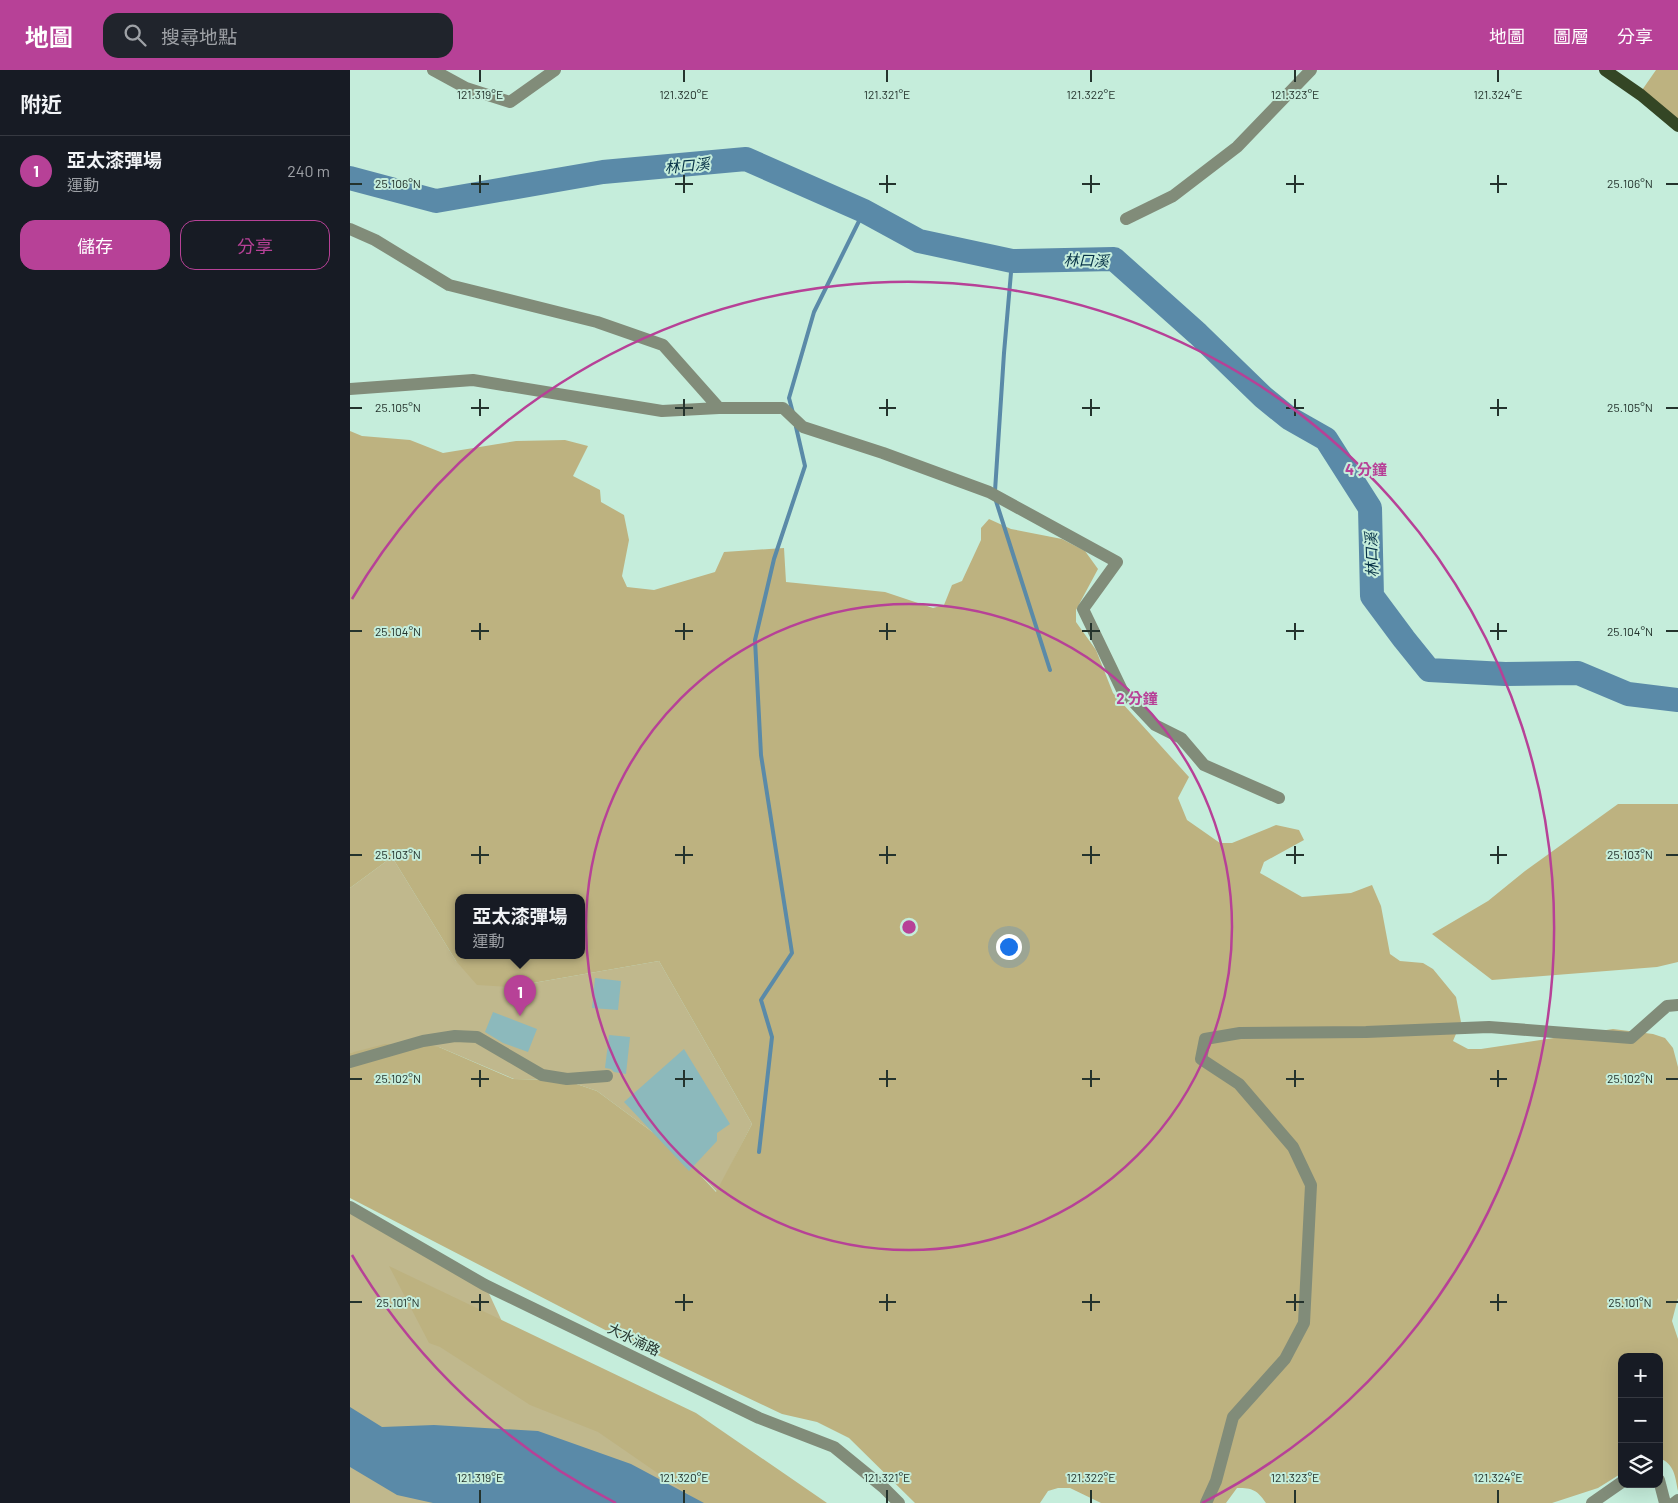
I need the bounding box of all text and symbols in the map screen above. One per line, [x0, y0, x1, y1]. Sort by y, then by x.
search box [103, 13, 453, 58]
icon: search [121, 21, 149, 49]
text: 地圖 [25, 22, 73, 51]
text: 搜尋地點 [161, 25, 237, 48]
text: 地圖 [1489, 25, 1525, 47]
text: 圖層 [1553, 25, 1589, 47]
text: 分享 [1617, 25, 1653, 47]
text: 121.319°E [457, 87, 503, 101]
text: 121.320°E [659, 87, 709, 101]
text: 121.321°E [864, 87, 910, 101]
text: 121.322°E [1067, 87, 1115, 101]
text: 121.323°E [1271, 87, 1319, 101]
text: 121.324°E [1473, 87, 1523, 101]
text: 附近 [20, 91, 62, 116]
text: 亞太漆彈場 [67, 148, 162, 171]
water label: 林口溪 [664, 154, 712, 176]
text: 1 [33, 161, 39, 180]
text: 240 m [287, 161, 330, 180]
text: 運動 [67, 175, 99, 194]
text: 25.106°N [375, 176, 421, 190]
text: 25.106°N [1607, 176, 1653, 190]
button: 儲存 [20, 220, 170, 270]
button: 分享 [180, 220, 330, 270]
water label: 林口溪 [1063, 251, 1111, 269]
text: 25.105°N [375, 400, 421, 414]
text: 25.105°N [1607, 400, 1653, 414]
text: 4 分鐘 [1345, 460, 1387, 478]
water label: 林口溪 [1361, 530, 1381, 578]
text: 25.104°N [375, 624, 421, 638]
text: 25.104°N [1607, 624, 1653, 638]
text: 2 分鐘 [1116, 689, 1158, 707]
text: 25.103°N [375, 847, 421, 861]
text: 25.103°N [1607, 847, 1653, 861]
popup [455, 894, 585, 959]
text: 亞太漆彈場 [472, 904, 568, 927]
centre of rings [900, 918, 918, 936]
text: 運動 [472, 931, 505, 950]
your location [996, 934, 1022, 960]
pin: 1 [504, 975, 536, 1016]
text: 25.102°N [375, 1071, 421, 1085]
text: 25.102°N [1607, 1071, 1653, 1085]
text: 25.101°N [376, 1295, 420, 1309]
text: 25.101°N [1608, 1295, 1652, 1309]
street label: 大水湳路 [605, 1319, 663, 1359]
map controls [1618, 1353, 1663, 1488]
button: + [1618, 1353, 1663, 1398]
button: − [1618, 1398, 1663, 1443]
button: layers [1618, 1443, 1663, 1488]
text: 121.319°E [457, 1470, 503, 1484]
text: 121.320°E [659, 1470, 709, 1484]
text: 121.321°E [864, 1470, 910, 1484]
text: 121.322°E [1067, 1470, 1115, 1484]
text: 121.323°E [1271, 1470, 1319, 1484]
text: 121.324°E [1473, 1470, 1523, 1484]

